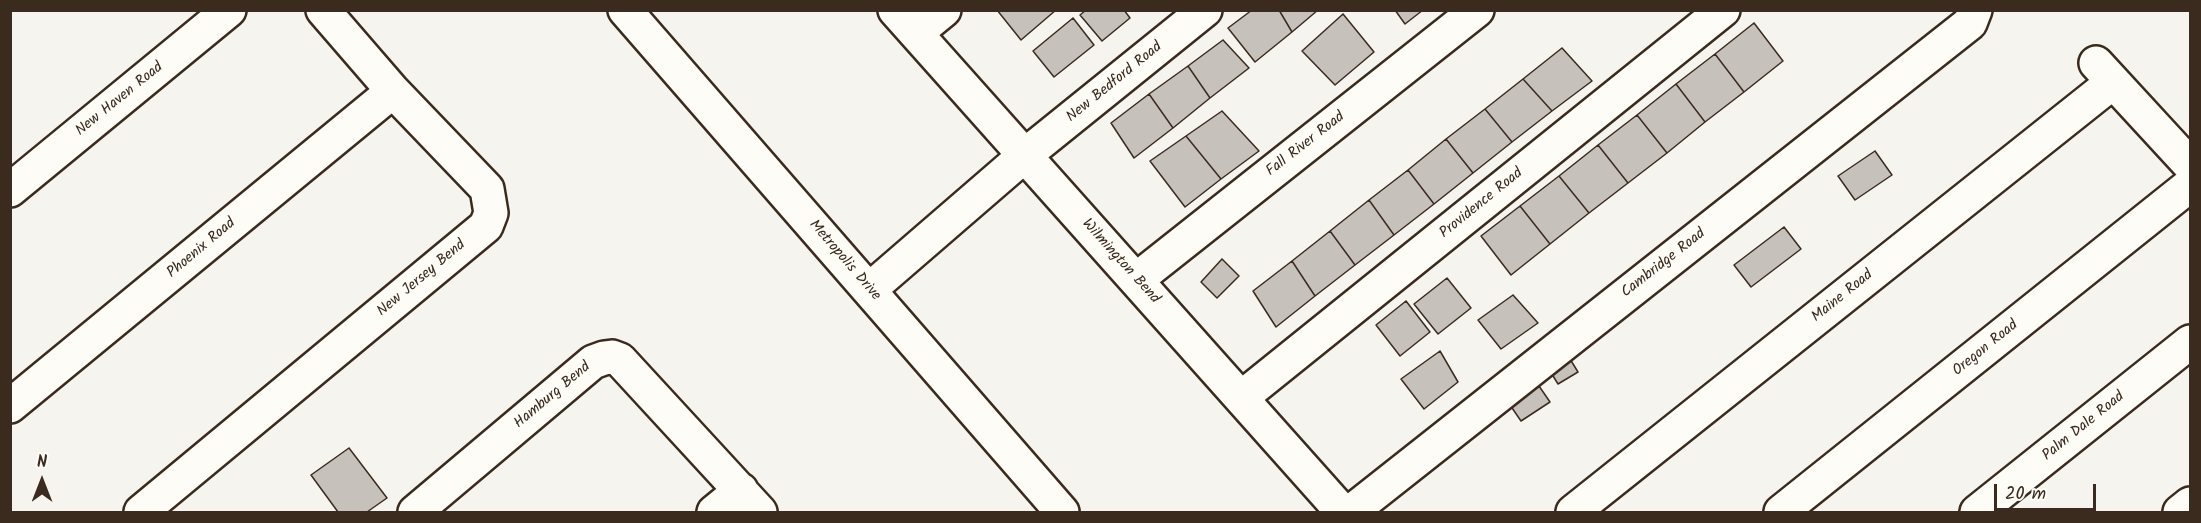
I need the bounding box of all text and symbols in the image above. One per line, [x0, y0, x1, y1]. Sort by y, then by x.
street label: New Bedford Road [1064, 39, 1166, 127]
street label: New Haven Road [73, 59, 167, 141]
street label: Fall River Road [1263, 109, 1349, 181]
street label: Providence Road [1437, 165, 1527, 243]
street label: Phoenix Road [164, 215, 240, 283]
street label: Wilmington Bend [1077, 216, 1163, 308]
street label: Metropolis Drive [804, 217, 884, 305]
street label: Cambridge Road [1618, 226, 1710, 302]
street label: New Jersey Bend [374, 237, 470, 321]
street label: Maine Road [1809, 267, 1877, 327]
street label: Oregon Road [1950, 317, 2022, 381]
street label: Hamburg Bend [511, 359, 595, 433]
street label: Palm Dale Road [2039, 389, 2129, 465]
text: N [37, 450, 47, 475]
north arrow [12, 451, 72, 511]
scale bar [1997, 472, 2099, 510]
text: 20 m [2005, 480, 2046, 509]

